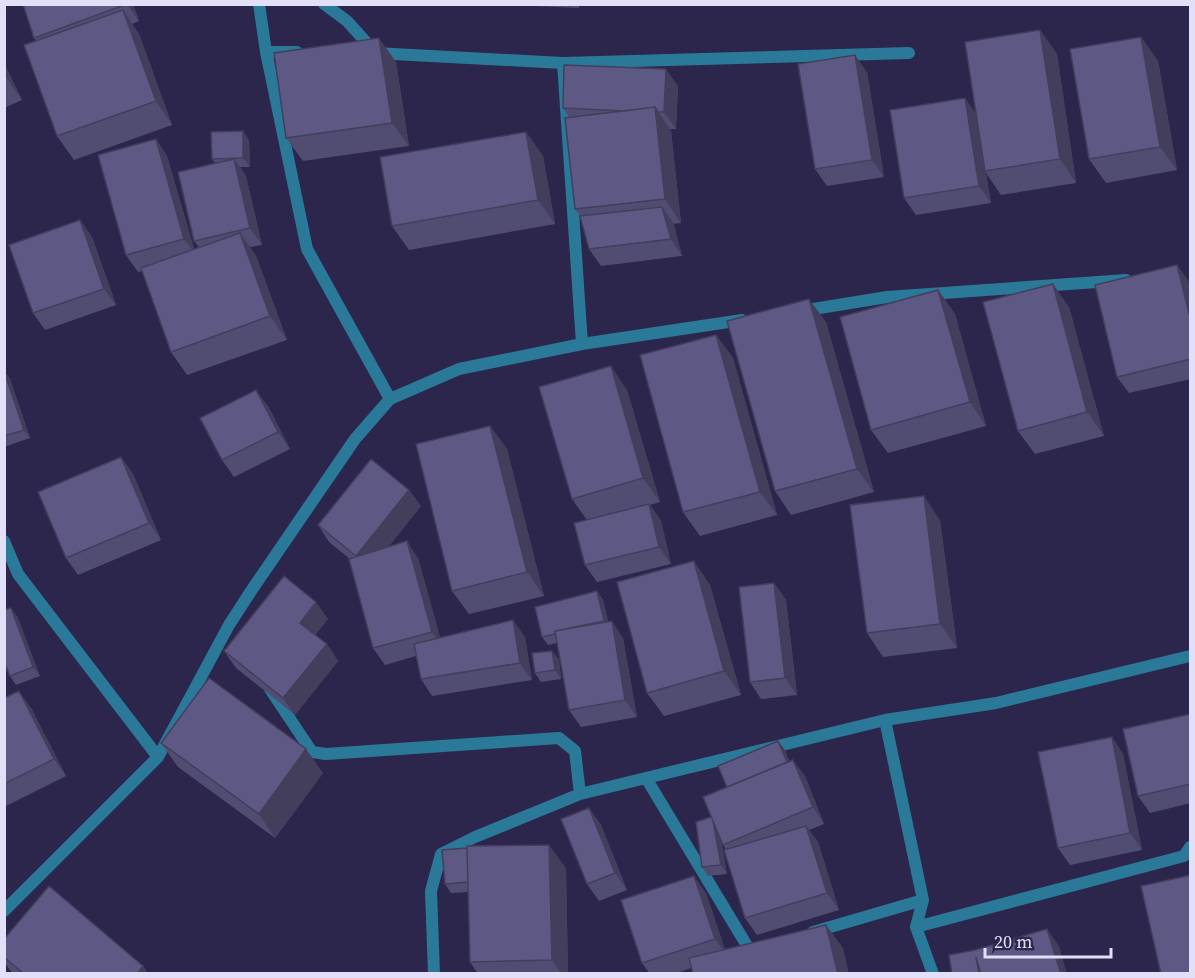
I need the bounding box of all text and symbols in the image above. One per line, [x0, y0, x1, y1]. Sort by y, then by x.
scale bar [985, 921, 1111, 959]
text: 20 m [994, 929, 1032, 954]

